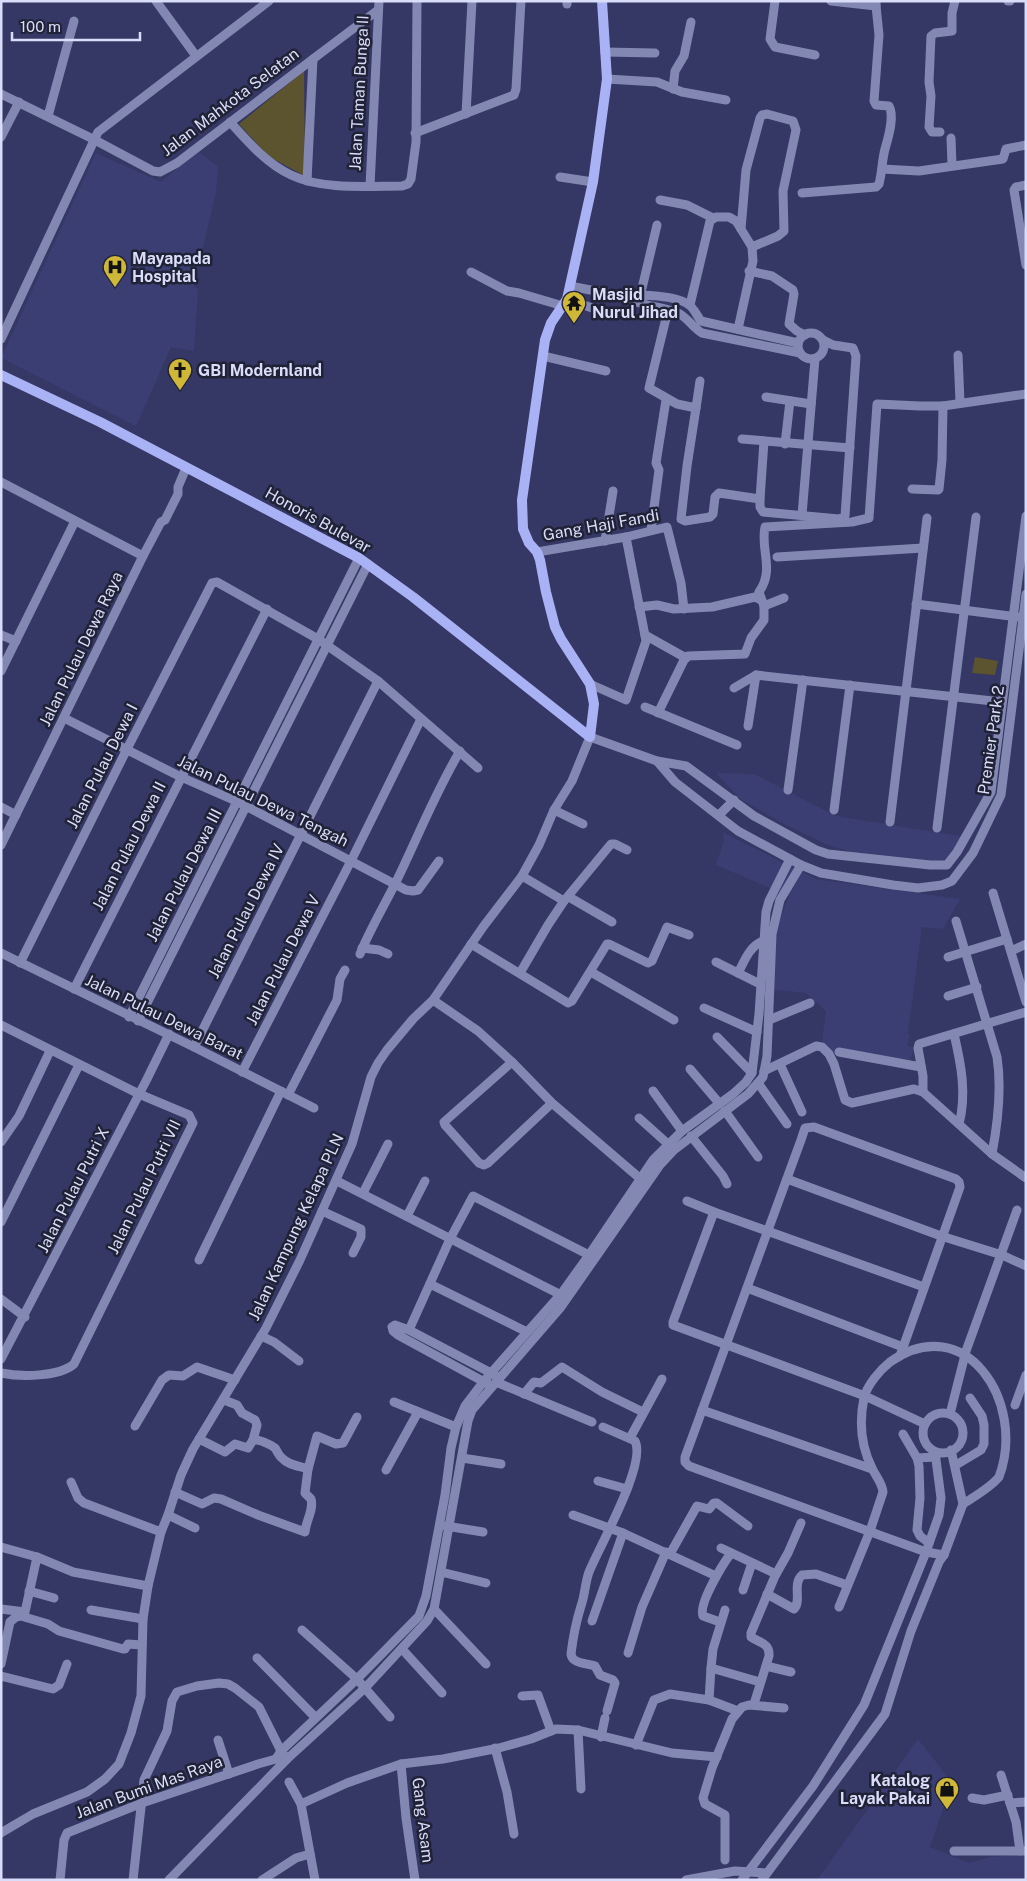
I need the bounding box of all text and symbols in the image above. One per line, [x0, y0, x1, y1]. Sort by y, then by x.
scale bar [12, 10, 140, 42]
street label: Jalan Taman Bunga II [345, 15, 373, 171]
text: 100 m [20, 18, 61, 35]
street label: Jalan Mahkota Selatan [157, 44, 303, 160]
place label: Mayapada Hospital [132, 249, 211, 286]
hospital icon: Mayapada Hospital [102, 254, 128, 288]
place label: Masjid Nurul Jihad [592, 285, 678, 322]
temple icon: Masjid Nurul Jihad [561, 290, 587, 324]
church icon: GBI Modernland [167, 357, 193, 391]
place label: GBI Modernland [198, 361, 322, 380]
street label: Honoris Bulevar [262, 483, 374, 557]
street label: Gang Haji Fandi [541, 505, 661, 545]
street label: Jalan Pulau Dewa Raya [35, 569, 127, 729]
street label: Premier Park 2 [974, 684, 1008, 796]
street label: Jalan Pulau Dewa I [62, 700, 142, 832]
street label: Jalan Pulau Dewa Tengah [174, 751, 352, 851]
street label: Jalan Pulau Dewa II [88, 778, 170, 914]
street label: Jalan Pulau Dewa III [142, 805, 226, 945]
street label: Jalan Pulau Dewa IV [204, 840, 288, 981]
street label: Jalan Pulau Dewa V [242, 892, 324, 1028]
street label: Jalan Pulau Dewa Barat [82, 970, 246, 1064]
street label: Jalan Pulau Putri VII [103, 1117, 185, 1257]
street label: Jalan Pulau Putri X [33, 1124, 113, 1256]
street label: Jalan Kampung Kelapa PLN [244, 1131, 348, 1323]
street label: Jalan Bumi Mas Raya [73, 1752, 225, 1822]
place label: Katalog Layak Pakai [840, 1771, 930, 1808]
street label: Gang Asam [408, 1776, 438, 1864]
shop icon: Katalog Layak Pakai [934, 1776, 960, 1810]

